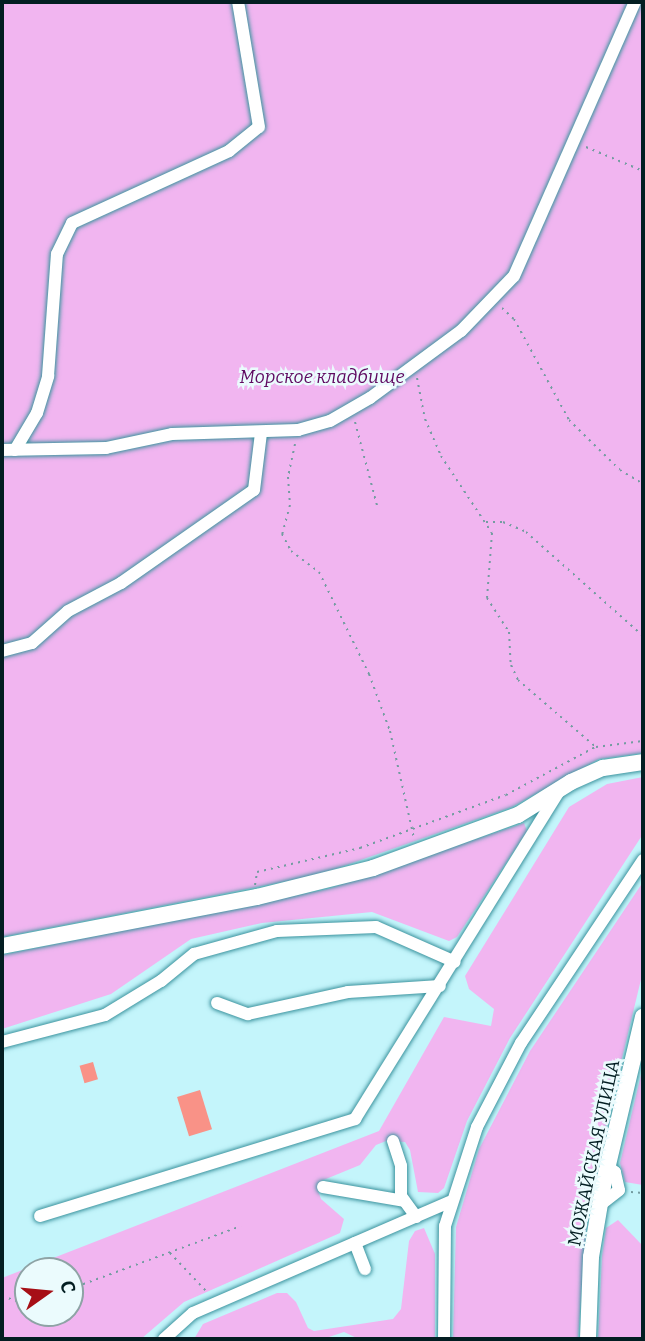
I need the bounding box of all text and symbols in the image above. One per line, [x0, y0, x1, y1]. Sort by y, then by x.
park label: Морское кладбище [240, 366, 404, 388]
street label: МОЖАЙСКАЯ УЛИЦА [564, 1058, 624, 1248]
north arrow [14, 1257, 84, 1327]
text: С [55, 1278, 80, 1296]

